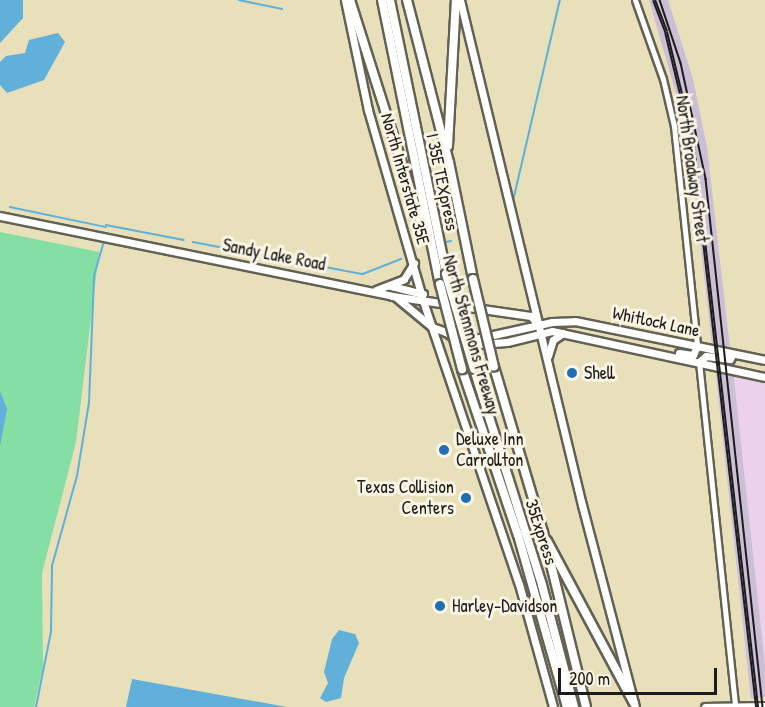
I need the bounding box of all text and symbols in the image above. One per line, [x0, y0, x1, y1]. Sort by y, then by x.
street label: North Broadway Street [671, 94, 713, 244]
street label: North Interstate 35E [376, 111, 434, 247]
street label: I 35E TEXpress [421, 131, 463, 233]
street label: Sandy Lake Road [221, 234, 327, 276]
street label: North Stemmons Freeway [438, 253, 504, 417]
street label: Whitlock Lane [610, 302, 702, 342]
place label: Shell [584, 362, 615, 384]
marker: Shell [565, 366, 579, 380]
place label: Deluxe Inn Carrollton [456, 429, 524, 472]
marker: Deluxe Inn Carrollton [437, 443, 451, 457]
place label: Texas Collision Centers [357, 477, 454, 520]
marker: Texas Collision Centers [459, 491, 473, 505]
street label: 35Express [520, 497, 562, 567]
place label: Harley-Davidson [452, 595, 557, 617]
marker: Harley-Davidson [433, 599, 447, 613]
scale bar [561, 656, 720, 694]
text: 200 m [569, 666, 610, 691]

